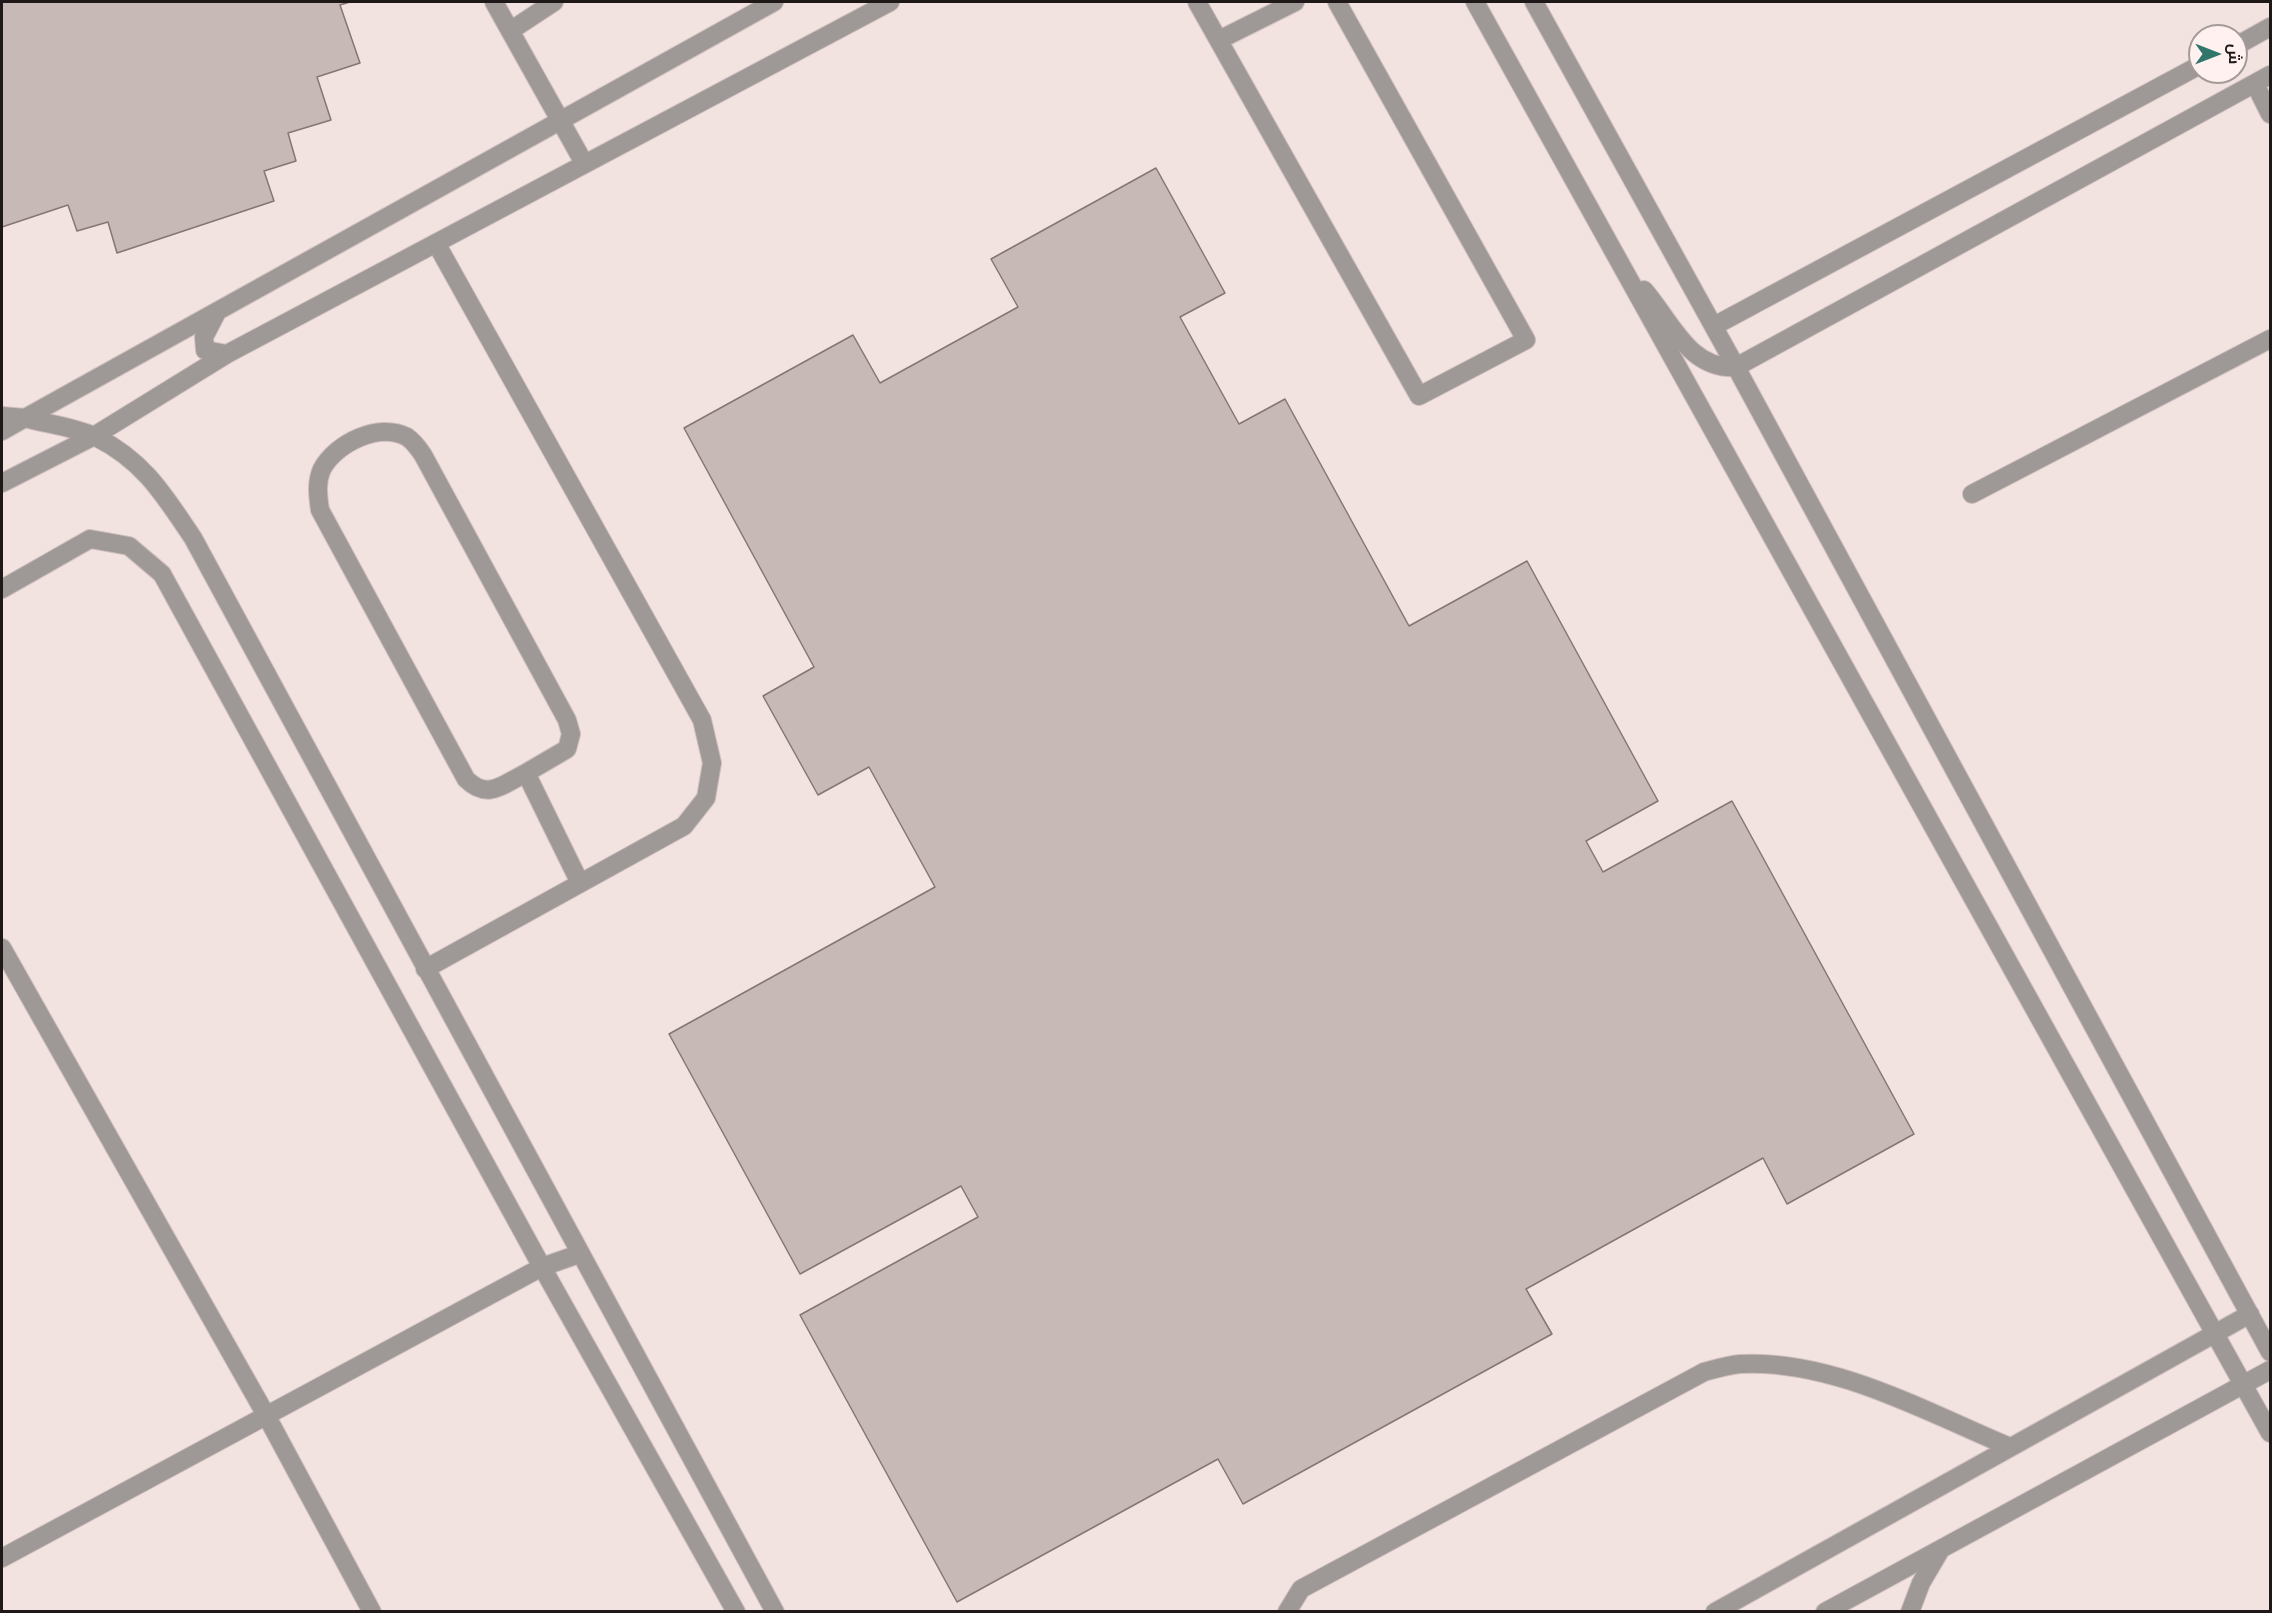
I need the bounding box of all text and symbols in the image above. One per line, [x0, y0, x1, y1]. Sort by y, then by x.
north arrow [2188, 24, 2248, 84]
text: ش [2225, 44, 2244, 64]

